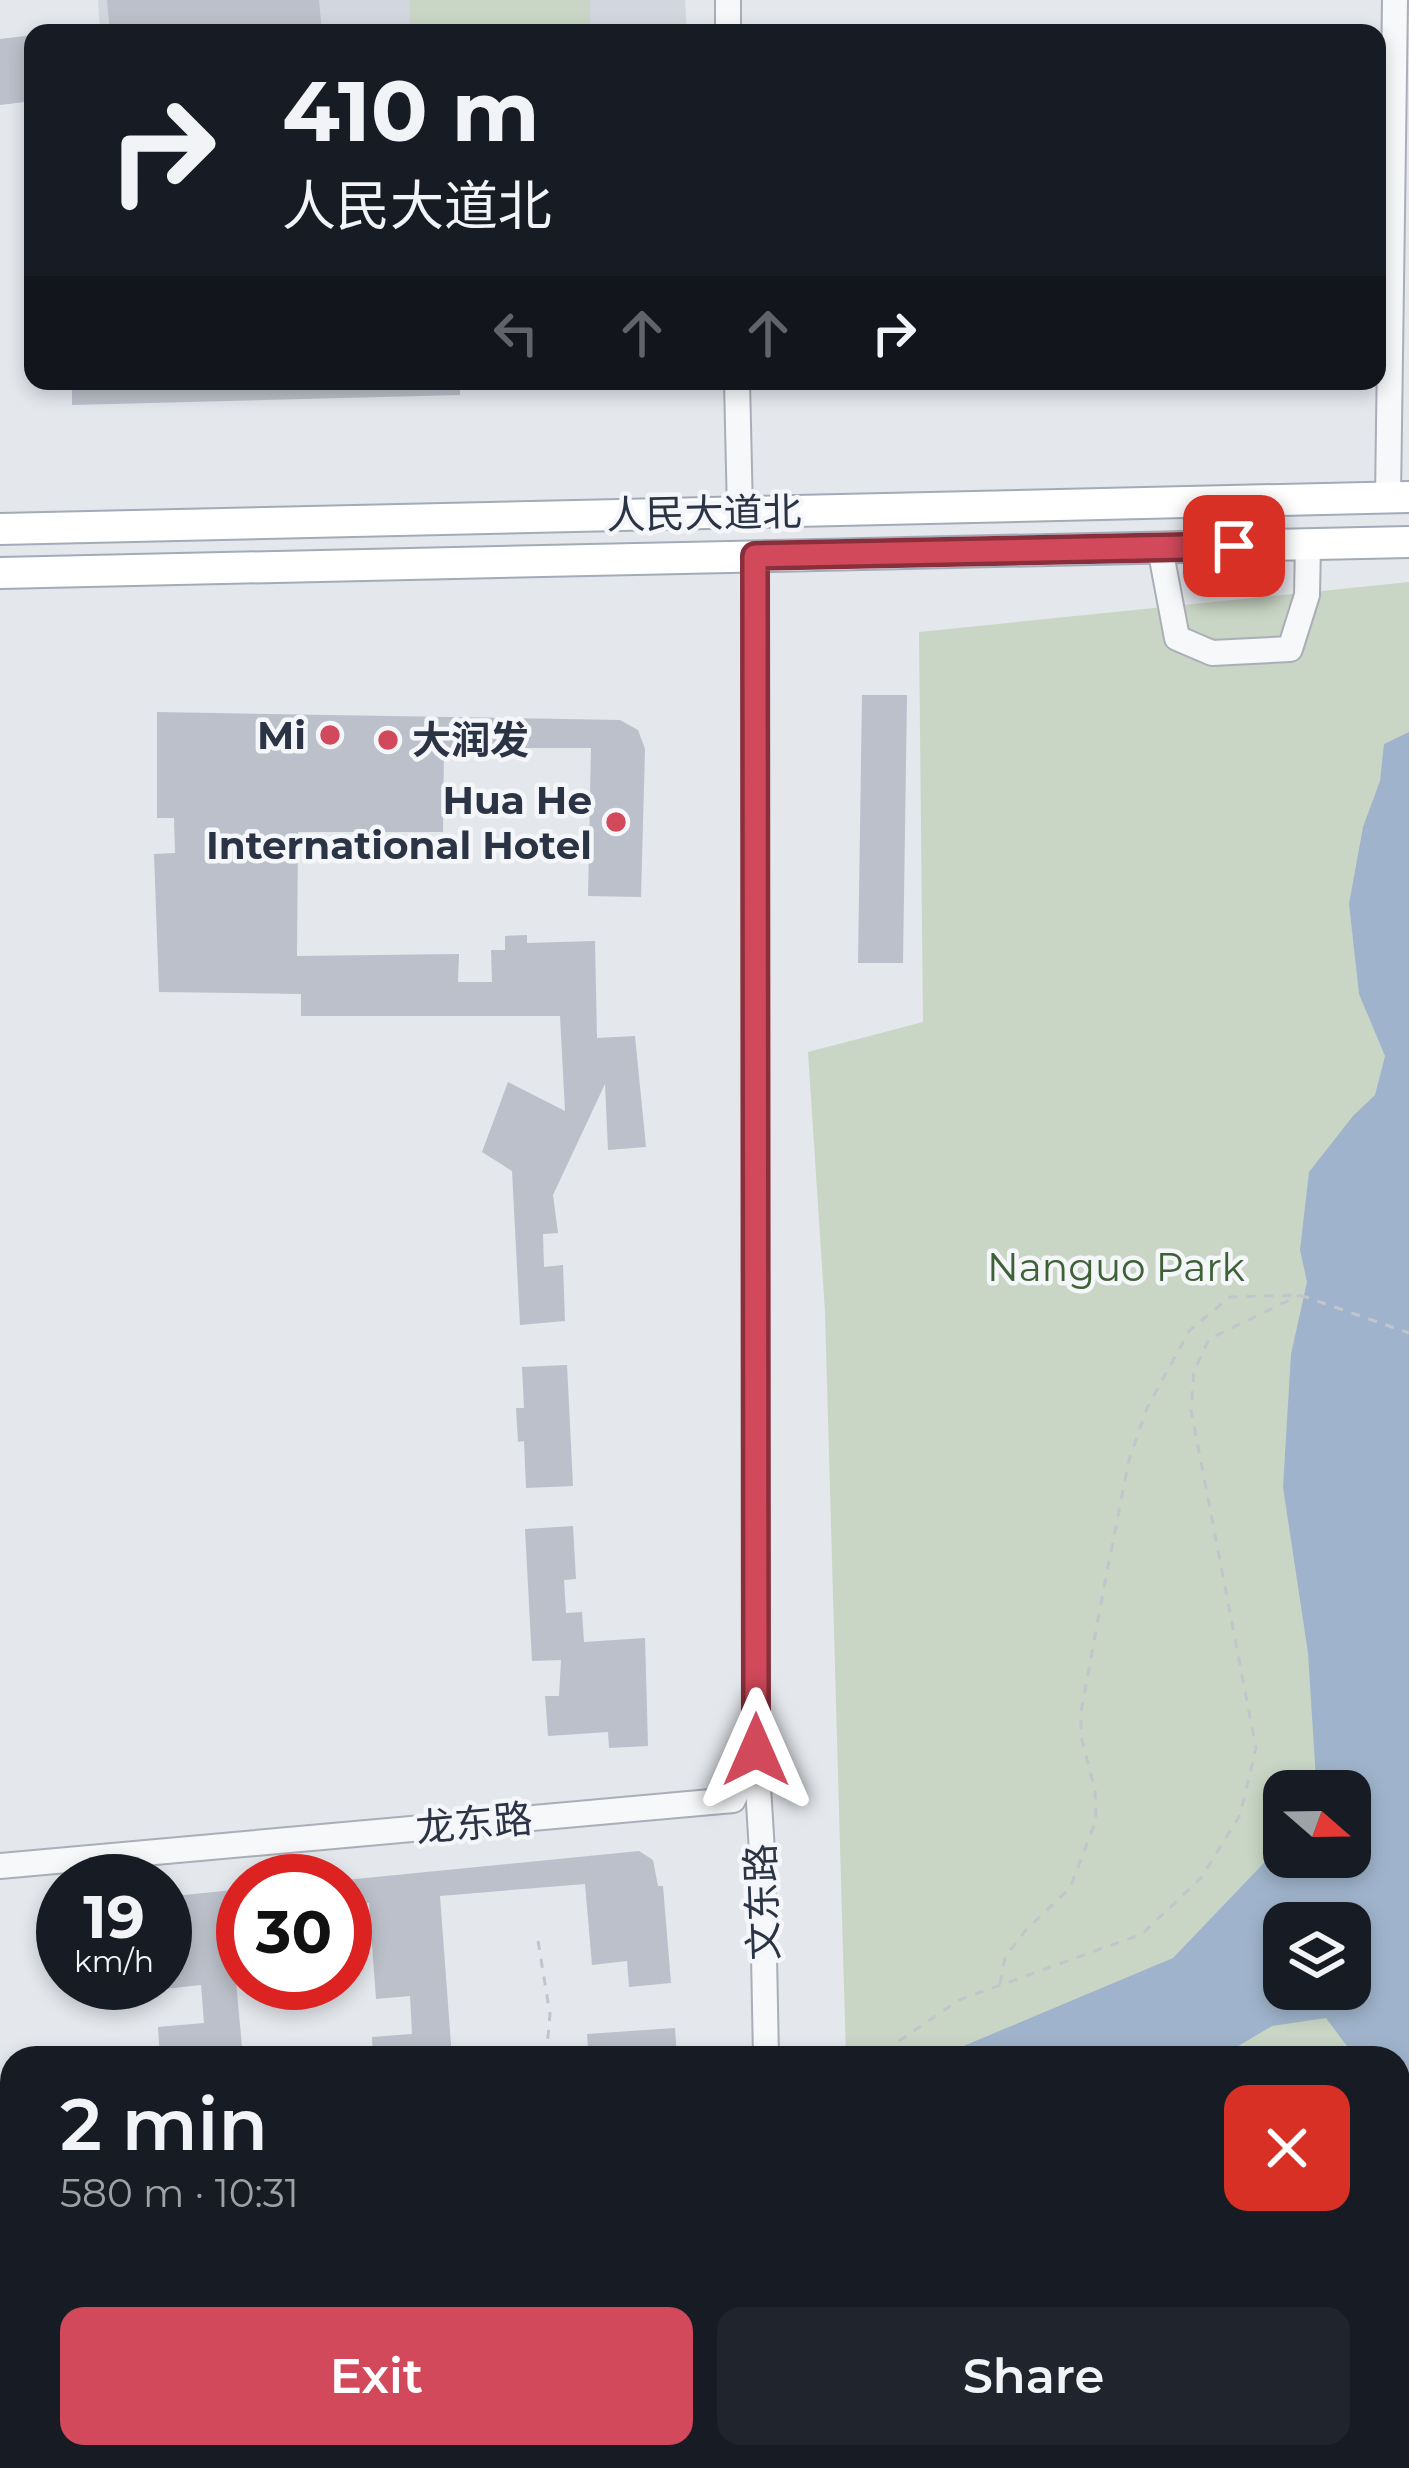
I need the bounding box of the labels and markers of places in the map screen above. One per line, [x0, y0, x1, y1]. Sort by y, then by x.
pin [1183, 495, 1285, 597]
place label: Mi [257, 711, 306, 759]
place label: 大润发 [412, 716, 529, 764]
marker: Mi [317, 722, 343, 748]
marker: 大润发 [375, 727, 401, 753]
place label: Hua He International Hotel [206, 776, 592, 869]
marker: Hua He International Hotel [603, 809, 629, 835]

